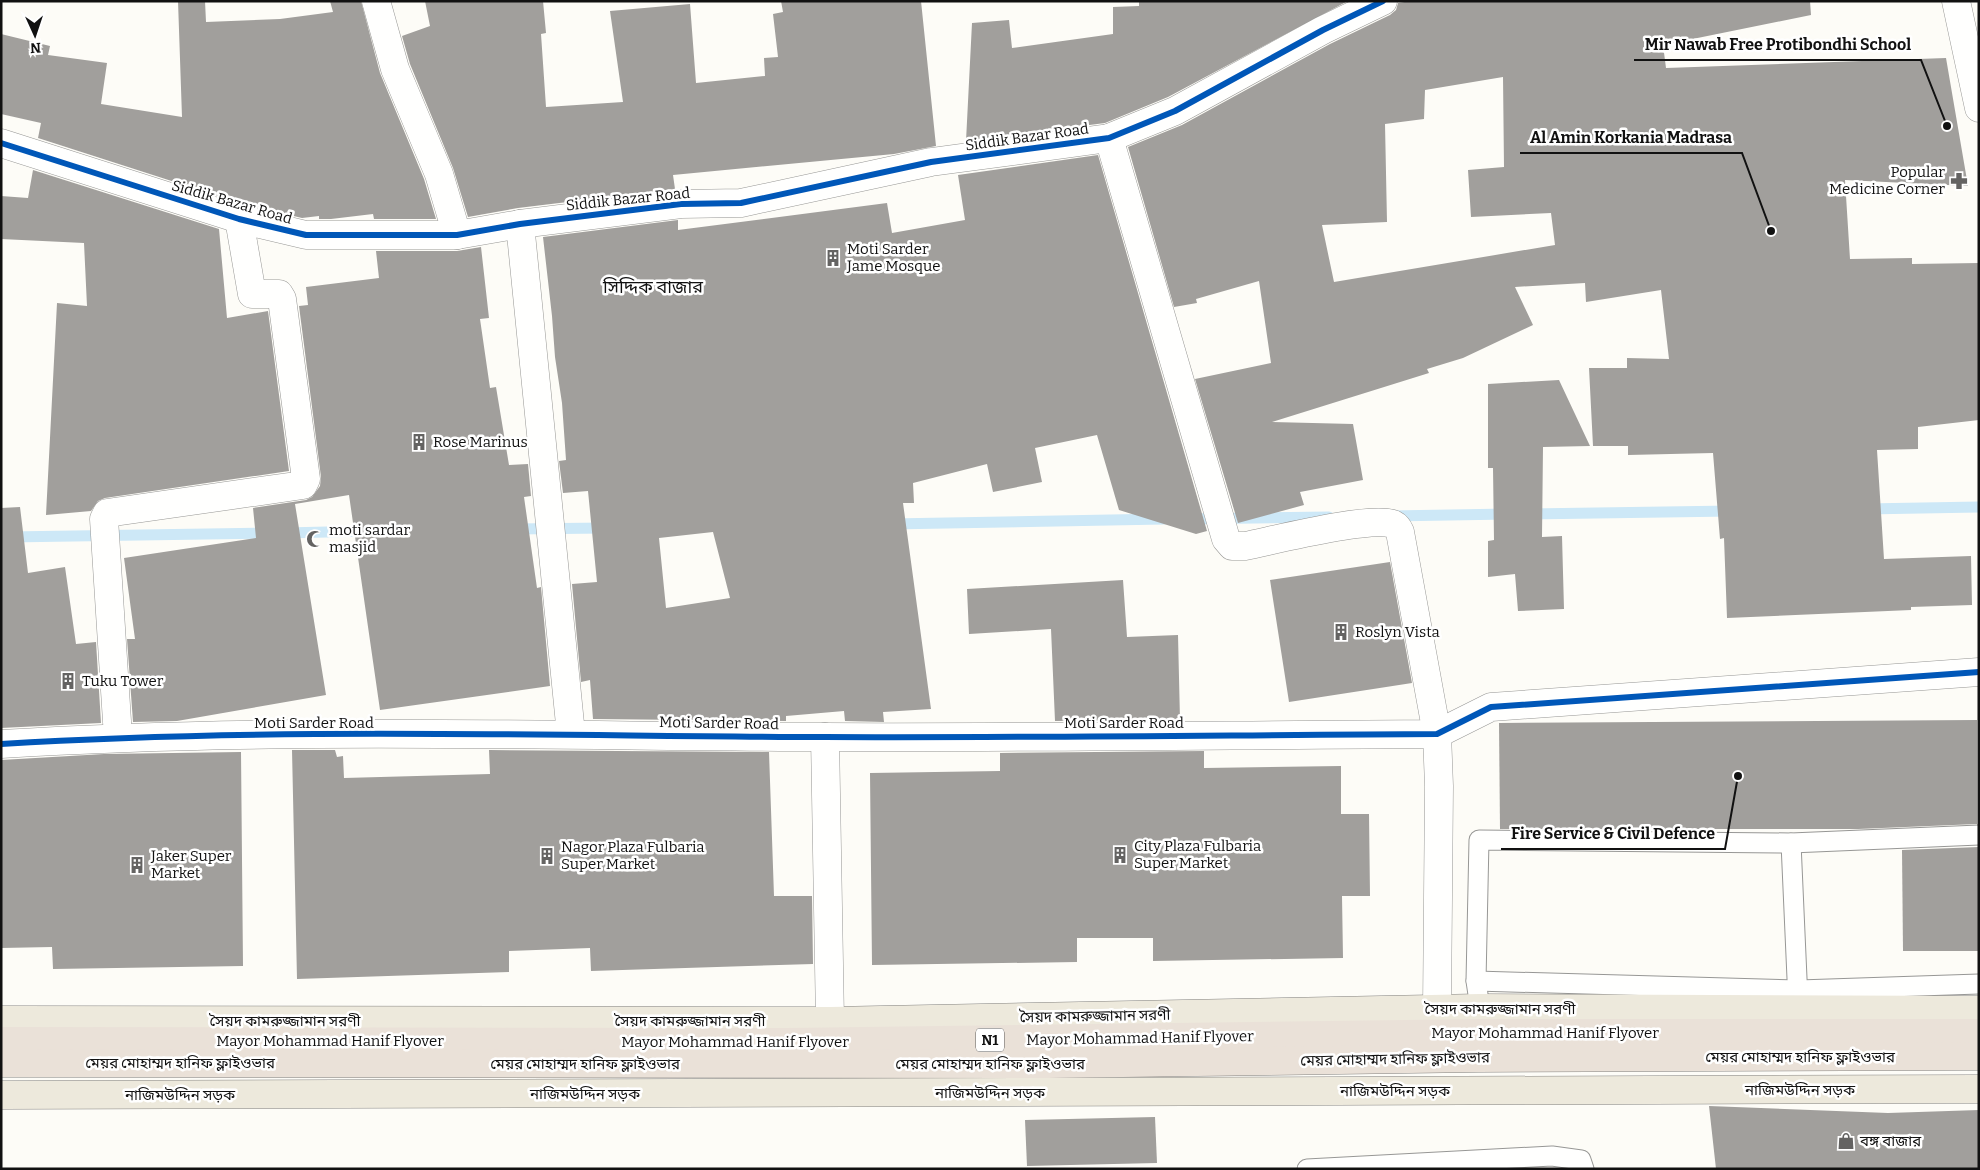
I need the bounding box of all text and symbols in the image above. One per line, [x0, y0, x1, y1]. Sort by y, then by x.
north arrow [10, 10, 60, 60]
callout: Mir Nawab Free Protibondhi School [1634, 29, 1921, 60]
text: Mir Nawab Free Protibondhi School [1645, 35, 1911, 54]
text: N [30, 39, 41, 56]
street label: Siddik Bazar Road [964, 119, 1090, 155]
callout: Al Amin Korkania Madrasa [1520, 122, 1742, 153]
text: Al Amin Korkania Madrasa [1530, 128, 1732, 147]
place label: Popular Medicine Corner [1829, 163, 1945, 198]
pharmacy icon: Popular Medicine Corner [1949, 171, 1969, 191]
street label: Siddik Bazar Road [170, 176, 294, 228]
street label: Siddik Bazar Road [565, 184, 691, 214]
place label: Moti Sarder Jame Mosque [846, 240, 940, 275]
building icon: Moti Sarder Jame Mosque [823, 248, 843, 268]
district label: সিদ্দিক বাজার [602, 276, 703, 298]
building icon: Rose Marinus [409, 432, 429, 452]
place label: Rose Marinus [433, 433, 528, 451]
place label: moti sardar masjid [329, 521, 410, 556]
mosque icon: moti sardar masjid [305, 529, 325, 549]
building icon: Roslyn Vista [1331, 622, 1351, 642]
place label: Roslyn Vista [1355, 623, 1440, 641]
building icon: Tuku Tower [58, 671, 78, 691]
place label: Tuku Tower [82, 672, 164, 690]
street label: Moti Sarder Road [659, 713, 779, 733]
street label: Moti Sarder Road [254, 714, 374, 732]
street label: Moti Sarder Road [1064, 714, 1184, 732]
callout: Fire Service & Civil Defence [1501, 818, 1725, 849]
text: Fire Service & Civil Defence [1511, 824, 1715, 843]
place label: City Plaza Fulbaria Super Market [1134, 837, 1261, 872]
place label: Nagor Plaza Fulbaria Super Market [561, 838, 704, 873]
building icon: City Plaza Fulbaria Super Market [1110, 845, 1130, 865]
building icon: Nagor Plaza Fulbaria Super Market [537, 846, 557, 866]
place label: Jaker Super Market [150, 847, 232, 882]
building icon: Jaker Super Market [127, 855, 147, 875]
street label: সৈয়দ কামরুজ্জামান সরণী [1424, 1000, 1576, 1018]
street label: সৈয়দ কামরুজ্জামান সরণী [1018, 1006, 1172, 1026]
street label: সৈয়দ কামরুজ্জামান সরণী [209, 1012, 361, 1030]
street label: সৈয়দ কামরুজ্জামান সরণী [614, 1012, 766, 1030]
street label: Mayor Mohammad Hanif Flyover [1431, 1024, 1659, 1042]
street label: Mayor Mohammad Hanif Flyover [1026, 1027, 1254, 1049]
road number: N1 [976, 1028, 1004, 1052]
street label: Mayor Mohammad Hanif Flyover [216, 1032, 444, 1050]
street label: Mayor Mohammad Hanif Flyover [621, 1033, 849, 1051]
street label: মেয়র মোহাম্মদ হানিফ ফ্লাইওভার [1300, 1048, 1491, 1070]
street label: মেয়র মোহাম্মদ হানিফ ফ্লাইওভার [1705, 1048, 1896, 1066]
street label: মেয়র মোহাম্মদ হানিফ ফ্লাইওভার [85, 1054, 276, 1072]
street label: মেয়র মোহাম্মদ হানিফ ফ্লাইওভার [490, 1055, 681, 1073]
street label: মেয়র মোহাম্মদ হানিফ ফ্লাইওভার [895, 1055, 1086, 1073]
street label: নাজিমউদ্দিন সড়ক [1744, 1081, 1856, 1099]
street label: নাজিমউদ্দিন সড়ক [1339, 1082, 1451, 1100]
street label: নাজিমউদ্দিন সড়ক [934, 1084, 1046, 1102]
street label: নাজিমউদ্দিন সড়ক [529, 1085, 641, 1103]
street label: নাজিমউদ্দিন সড়ক [124, 1086, 236, 1104]
shop icon: বঙ্গ বাজার [1836, 1131, 1856, 1151]
place label: বঙ্গ বাজার [1859, 1132, 1922, 1150]

